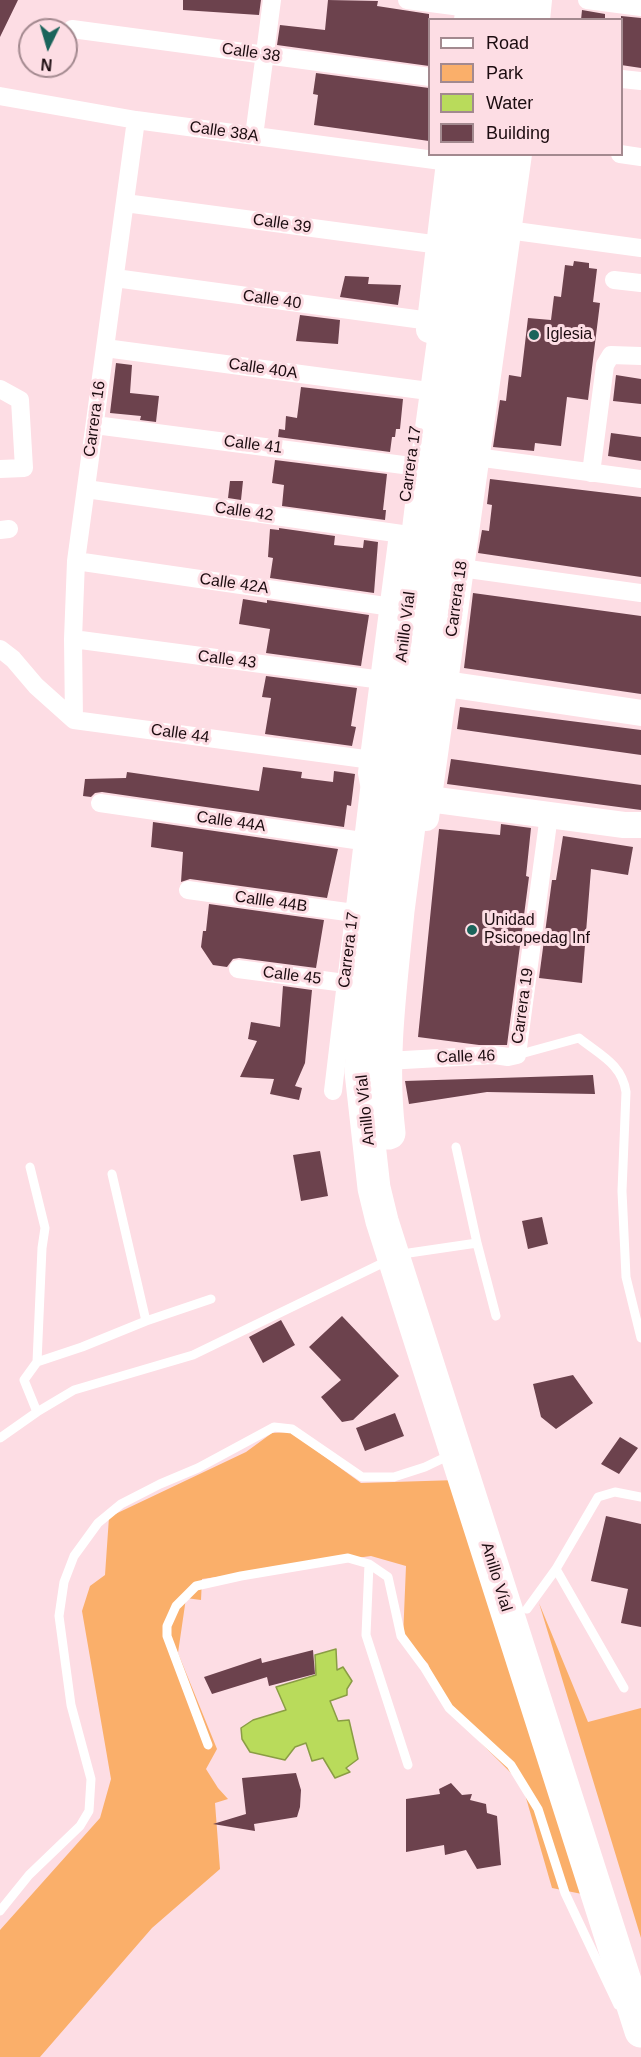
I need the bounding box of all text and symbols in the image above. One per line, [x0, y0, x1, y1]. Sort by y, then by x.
north arrow [18, 18, 78, 78]
legend [428, 18, 623, 156]
text: Road [486, 33, 529, 53]
street label: Calle 38 [221, 39, 281, 67]
text: N [40, 55, 53, 73]
text: Park [486, 63, 523, 83]
text: Water [486, 93, 533, 113]
street label: Calle 38A [188, 118, 260, 146]
text: Building [486, 123, 550, 143]
street label: Calle 39 [252, 210, 312, 238]
street label: Calle 40 [242, 286, 302, 314]
place label: Iglesia [546, 325, 592, 345]
marker: Iglesia [527, 328, 541, 342]
street label: Calle 40A [227, 355, 299, 383]
street label: Carrera 16 [80, 380, 110, 458]
street label: Carrera 17 [396, 425, 426, 503]
street label: Calle 41 [223, 432, 283, 458]
street label: Calle 42 [214, 498, 274, 526]
street label: Carrera 18 [442, 560, 472, 638]
street label: Calle 42A [198, 570, 270, 598]
street label: Anillo Víal [392, 591, 420, 663]
street label: Calle 43 [197, 647, 257, 673]
street label: Calle 44 [150, 720, 210, 748]
street label: Calle 44A [195, 808, 267, 836]
street label: Callle 44B [234, 887, 308, 917]
street label: Carrera 17 [335, 911, 363, 989]
place label: Unidad Psicopedag Inf [484, 911, 590, 949]
marker: Unidad Psicopedag Inf [465, 923, 479, 937]
street label: Calle 45 [262, 963, 322, 989]
street label: Carrera 19 [508, 967, 538, 1045]
street label: Calle 46 [436, 1046, 496, 1068]
street label: Anillo Víal [353, 1074, 379, 1146]
street label: Anillo Víal [476, 1540, 516, 1614]

